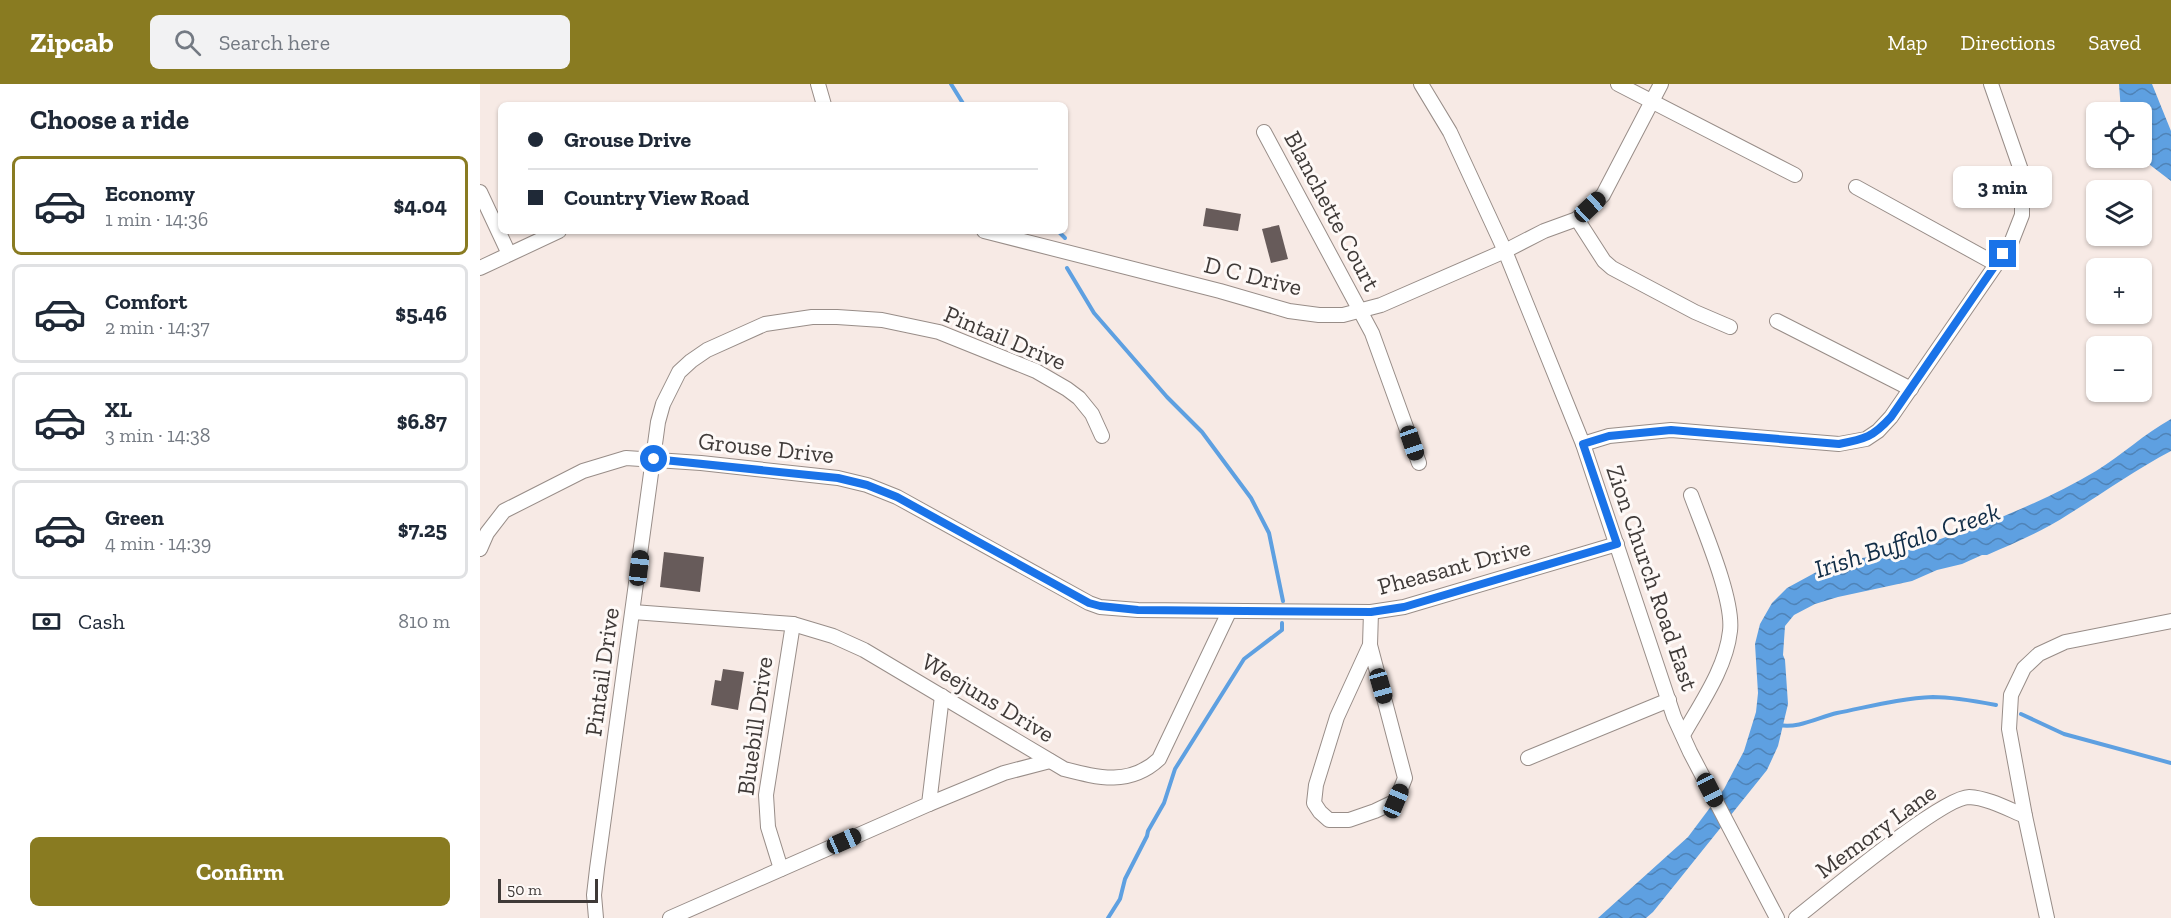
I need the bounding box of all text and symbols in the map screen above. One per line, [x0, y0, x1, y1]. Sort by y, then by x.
search box [150, 15, 570, 69]
text: Zipcab [30, 26, 114, 59]
icon: search [171, 26, 204, 59]
text: Search here [219, 29, 330, 56]
text: Map [1888, 30, 1928, 55]
text: Directions [1961, 30, 2055, 55]
text: Saved [2088, 30, 2141, 55]
map controls [2086, 102, 2152, 402]
button: locate [2086, 102, 2152, 168]
text: Choose a ride [30, 104, 189, 136]
text: Grouse Drive [564, 126, 691, 153]
street label: Blanchette Court [1278, 126, 1387, 296]
callout: 3 min [1954, 167, 2053, 209]
text: 3 min [1978, 175, 2027, 199]
icon: car [33, 179, 87, 233]
text: Economy [105, 180, 195, 207]
button: layers [2086, 180, 2152, 246]
text: Country View Road [564, 184, 749, 211]
car [1571, 188, 1609, 226]
text: $4.04 [393, 192, 447, 219]
text: 1 min · 14:36 [105, 207, 208, 231]
route end [1989, 240, 2016, 267]
street label: D C Drive [1201, 249, 1305, 302]
button: + [2086, 258, 2152, 324]
icon: car [33, 287, 87, 341]
text: Comfort [105, 288, 187, 315]
street label: Pintail Drive [940, 299, 1071, 376]
text: $5.46 [395, 300, 447, 327]
text: 2 min · 14:37 [105, 315, 210, 339]
button: − [2086, 336, 2152, 402]
icon: car [33, 395, 87, 449]
text: XL [105, 396, 132, 423]
text: $6.87 [397, 408, 447, 435]
text: 3 min · 14:38 [105, 423, 211, 447]
car [1398, 423, 1426, 463]
street label: Grouse Drive [697, 426, 835, 469]
route start [640, 445, 667, 472]
street label: Zion Church Road East [1600, 461, 1705, 694]
water label: Irish Buffalo Creek [1810, 495, 2004, 585]
icon: car [33, 503, 87, 557]
text: Green [105, 504, 164, 531]
text: $7.25 [398, 516, 447, 543]
text: 4 min · 14:39 [105, 531, 211, 555]
street label: Pheasant Drive [1374, 532, 1533, 601]
car [628, 549, 650, 587]
icon: cash [30, 605, 63, 638]
street label: Pintail Drive [578, 606, 625, 738]
text: Cash [78, 608, 125, 635]
text: 810 m [398, 609, 450, 633]
street label: Weejuns Drive [917, 647, 1060, 749]
street label: Bluebill Drive [730, 655, 779, 797]
car [1367, 666, 1395, 706]
car [1694, 770, 1726, 810]
street label: Memory Lane [1810, 777, 1942, 884]
car [1381, 781, 1411, 821]
car [824, 825, 864, 857]
button: Confirm [30, 837, 450, 906]
scale bar [498, 876, 598, 904]
text: 50 m [507, 880, 542, 899]

